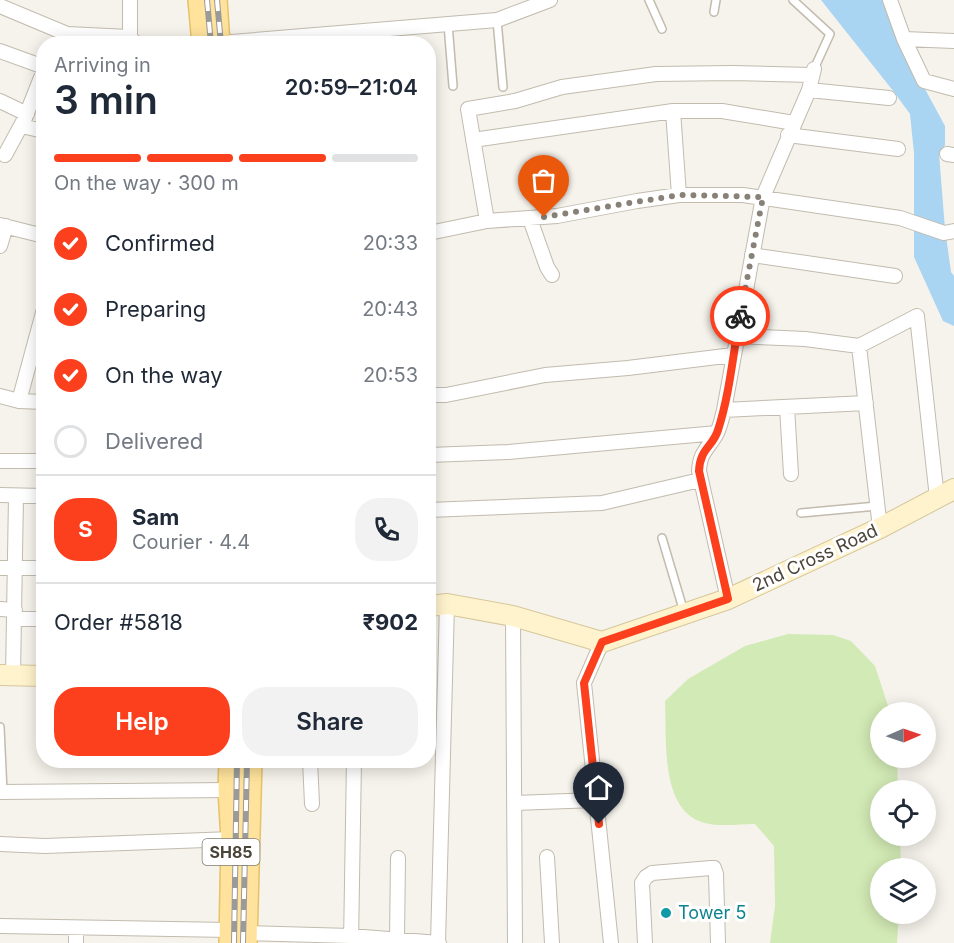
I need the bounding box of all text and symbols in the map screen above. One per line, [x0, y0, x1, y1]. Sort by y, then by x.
text: Arriving in [54, 53, 151, 77]
text: 20:59–21:04 [285, 74, 418, 100]
text: 3 min [54, 76, 158, 123]
pin [518, 155, 569, 217]
icon: bag [527, 164, 560, 197]
text: On the way · 300 m [54, 171, 239, 195]
icon: check [54, 227, 87, 260]
text: Confirmed [105, 230, 215, 256]
text: 20:33 [363, 231, 418, 255]
courier [710, 286, 770, 346]
icon: check [54, 293, 87, 326]
text: Preparing [105, 296, 206, 322]
text: 20:43 [362, 297, 418, 321]
icon: bike [724, 300, 757, 333]
icon: check [54, 359, 87, 392]
text: On the way [105, 362, 223, 388]
text: 20:53 [363, 363, 418, 387]
text: Delivered [105, 428, 203, 454]
button: phone [355, 498, 418, 561]
text: Sam [132, 504, 179, 530]
text: S [78, 516, 93, 542]
street label: 2nd Cross Road [749, 519, 881, 596]
text: Courier · 4.4 [132, 530, 250, 554]
text: Order #5818 [54, 609, 183, 635]
text: ₹902 [362, 609, 418, 635]
button: Help [54, 687, 230, 756]
button: Share [242, 687, 418, 756]
north arrow [870, 702, 936, 768]
map controls [870, 702, 936, 924]
pin [573, 762, 624, 824]
icon: home [582, 771, 615, 804]
button: locate [870, 780, 936, 846]
road number: SH85 [202, 839, 260, 865]
button: layers [870, 858, 936, 924]
place label: Tower 5 [678, 902, 746, 923]
marker: Tower 5 [659, 906, 673, 920]

